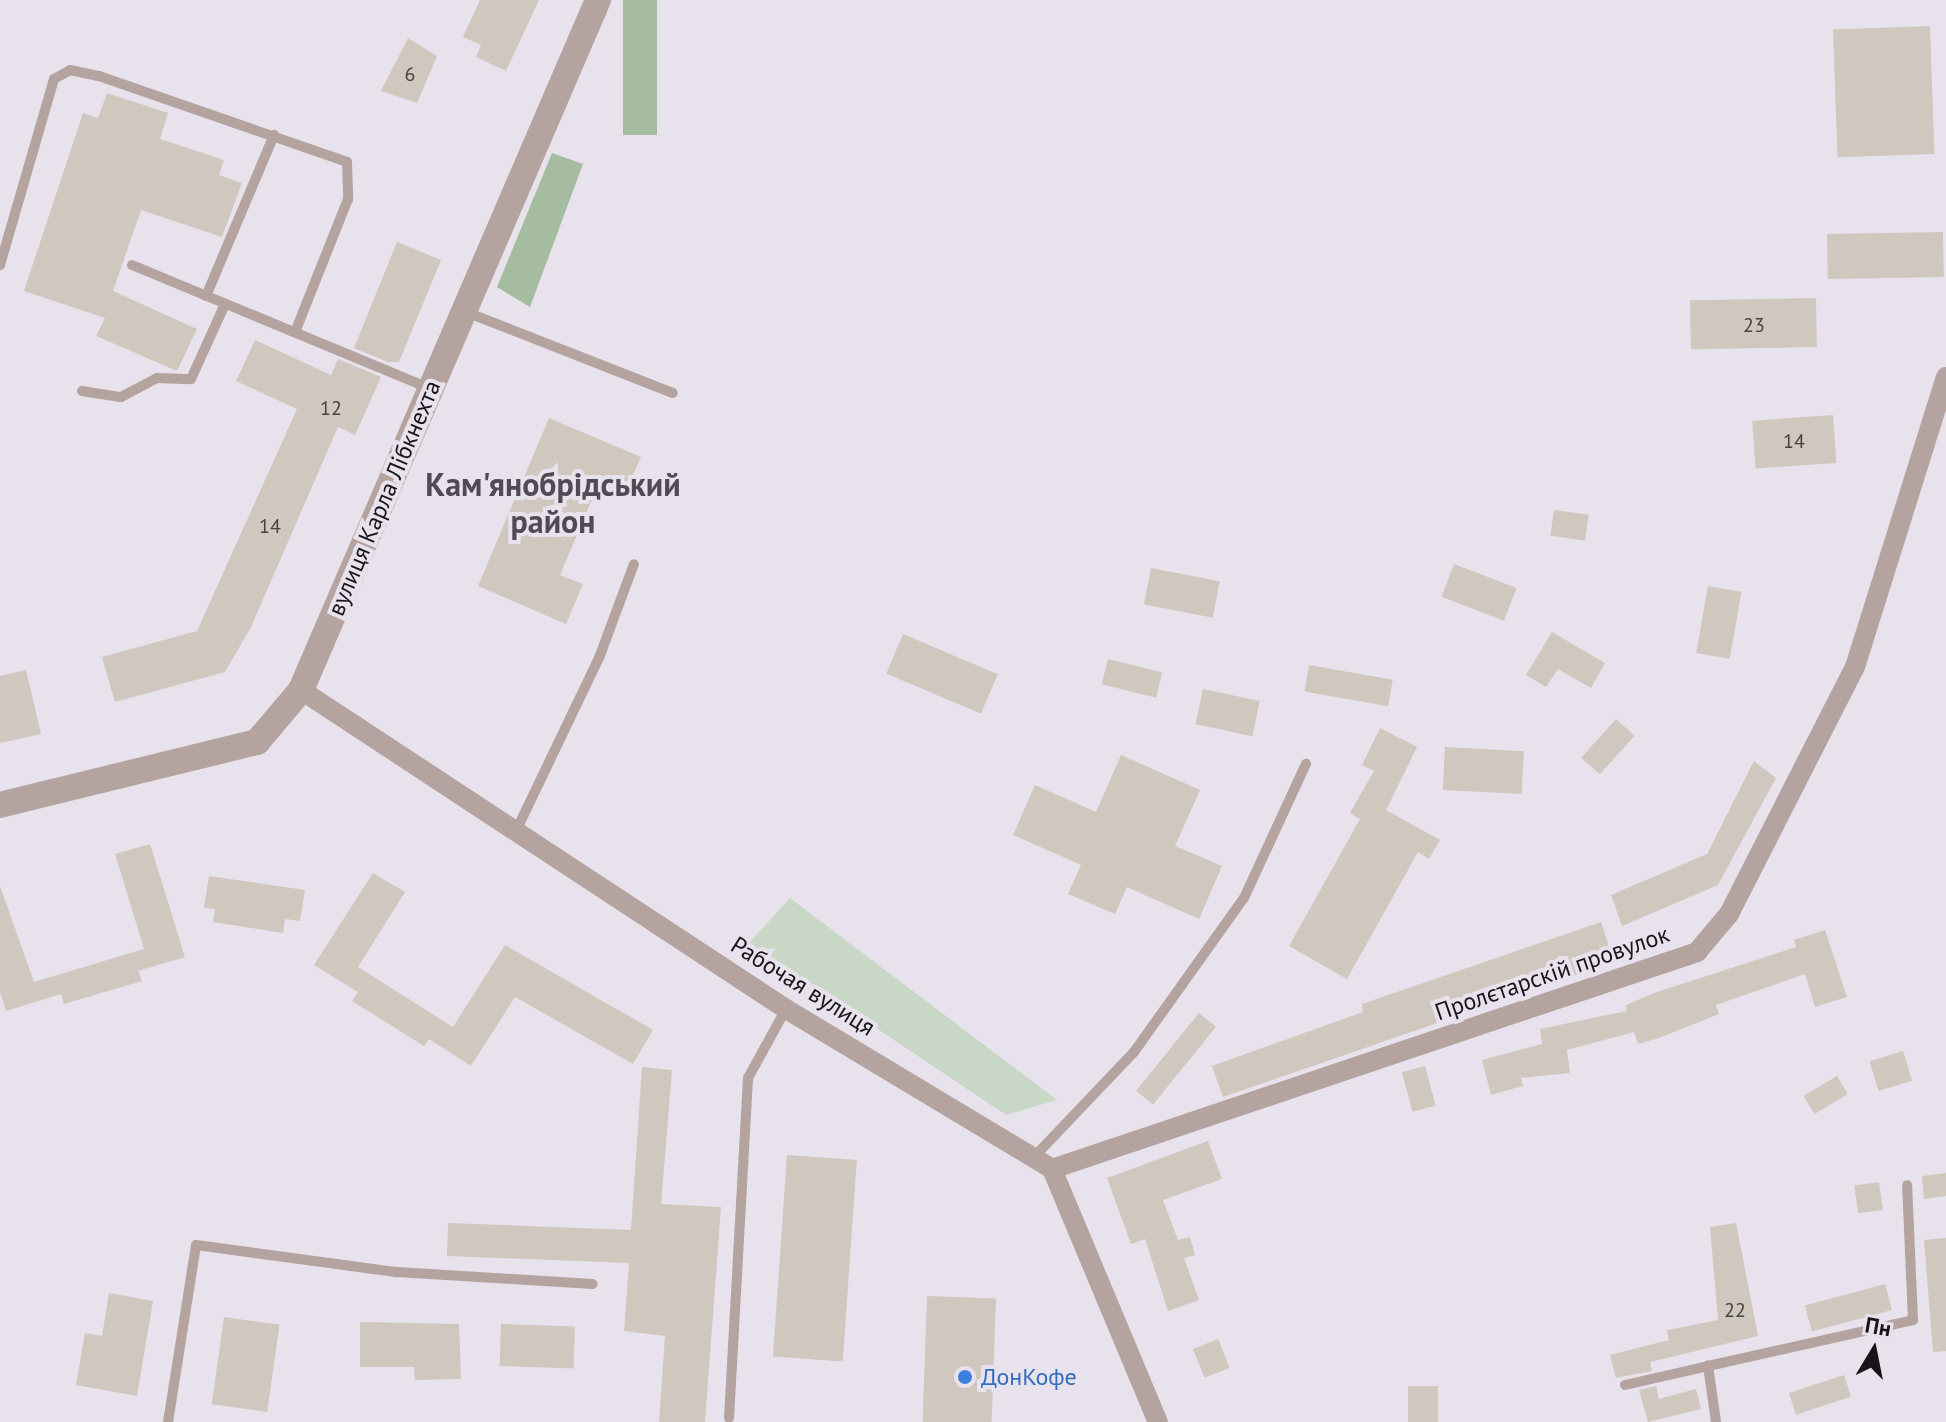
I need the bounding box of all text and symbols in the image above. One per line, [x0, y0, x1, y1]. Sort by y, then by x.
house number: 6 [405, 62, 415, 86]
house number: 23 [1743, 313, 1765, 337]
street label: вулиця Карла Лібкнехта [321, 376, 447, 620]
house number: 12 [320, 396, 342, 420]
house number: 14 [1783, 429, 1805, 453]
district label: Кам'янобрідський район [425, 466, 681, 541]
house number: 14 [259, 514, 281, 538]
street label: Пролєтарскій провулок [1431, 919, 1673, 1027]
street label: Рабочая вулиця [726, 930, 880, 1042]
house number: 22 [1724, 1298, 1746, 1322]
north arrow [1834, 1310, 1914, 1390]
text: Пн [1863, 1310, 1893, 1342]
place label: ДонКофе [981, 1363, 1077, 1391]
marker: ДонКофе [956, 1368, 974, 1386]

